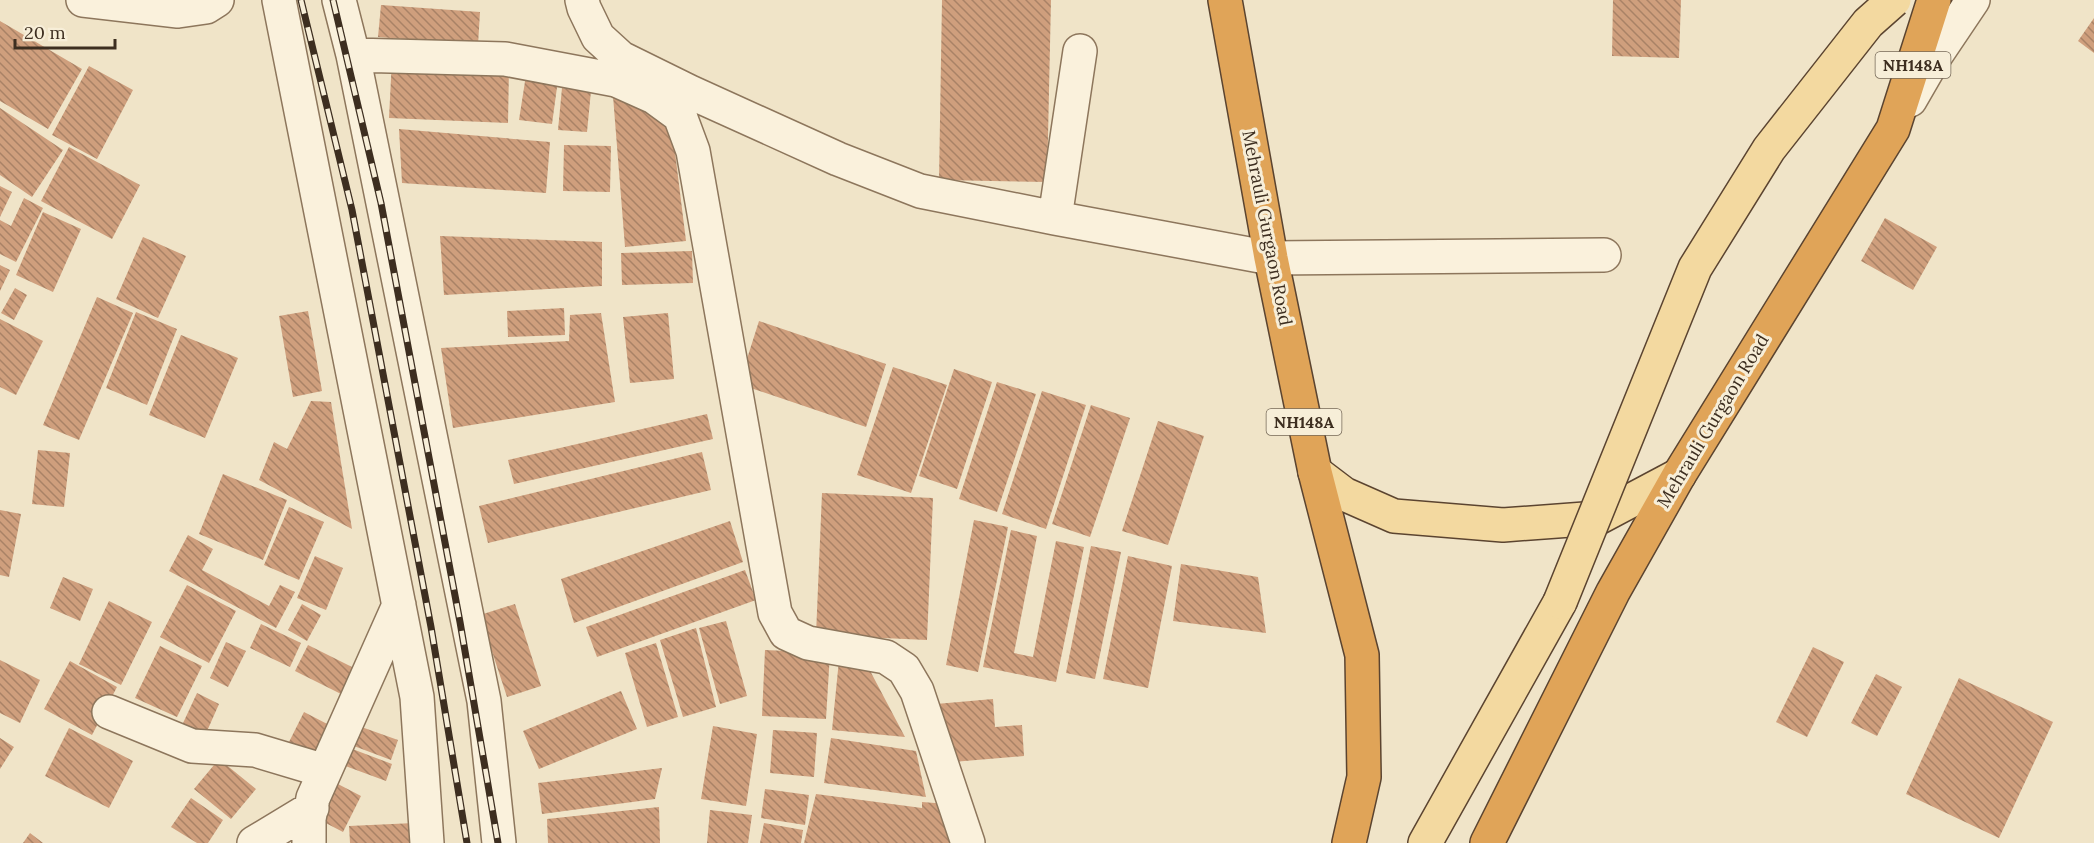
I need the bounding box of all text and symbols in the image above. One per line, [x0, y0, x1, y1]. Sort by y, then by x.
scale bar [15, 12, 116, 50]
text: 20 m [24, 21, 66, 44]
road number: NH148A [1876, 52, 1950, 78]
street label: Mehrauli Gurgaon Road [1237, 128, 1298, 328]
street label: Mehrauli Gurgaon Road [1652, 330, 1774, 512]
road number: NH148A [1266, 409, 1342, 435]

